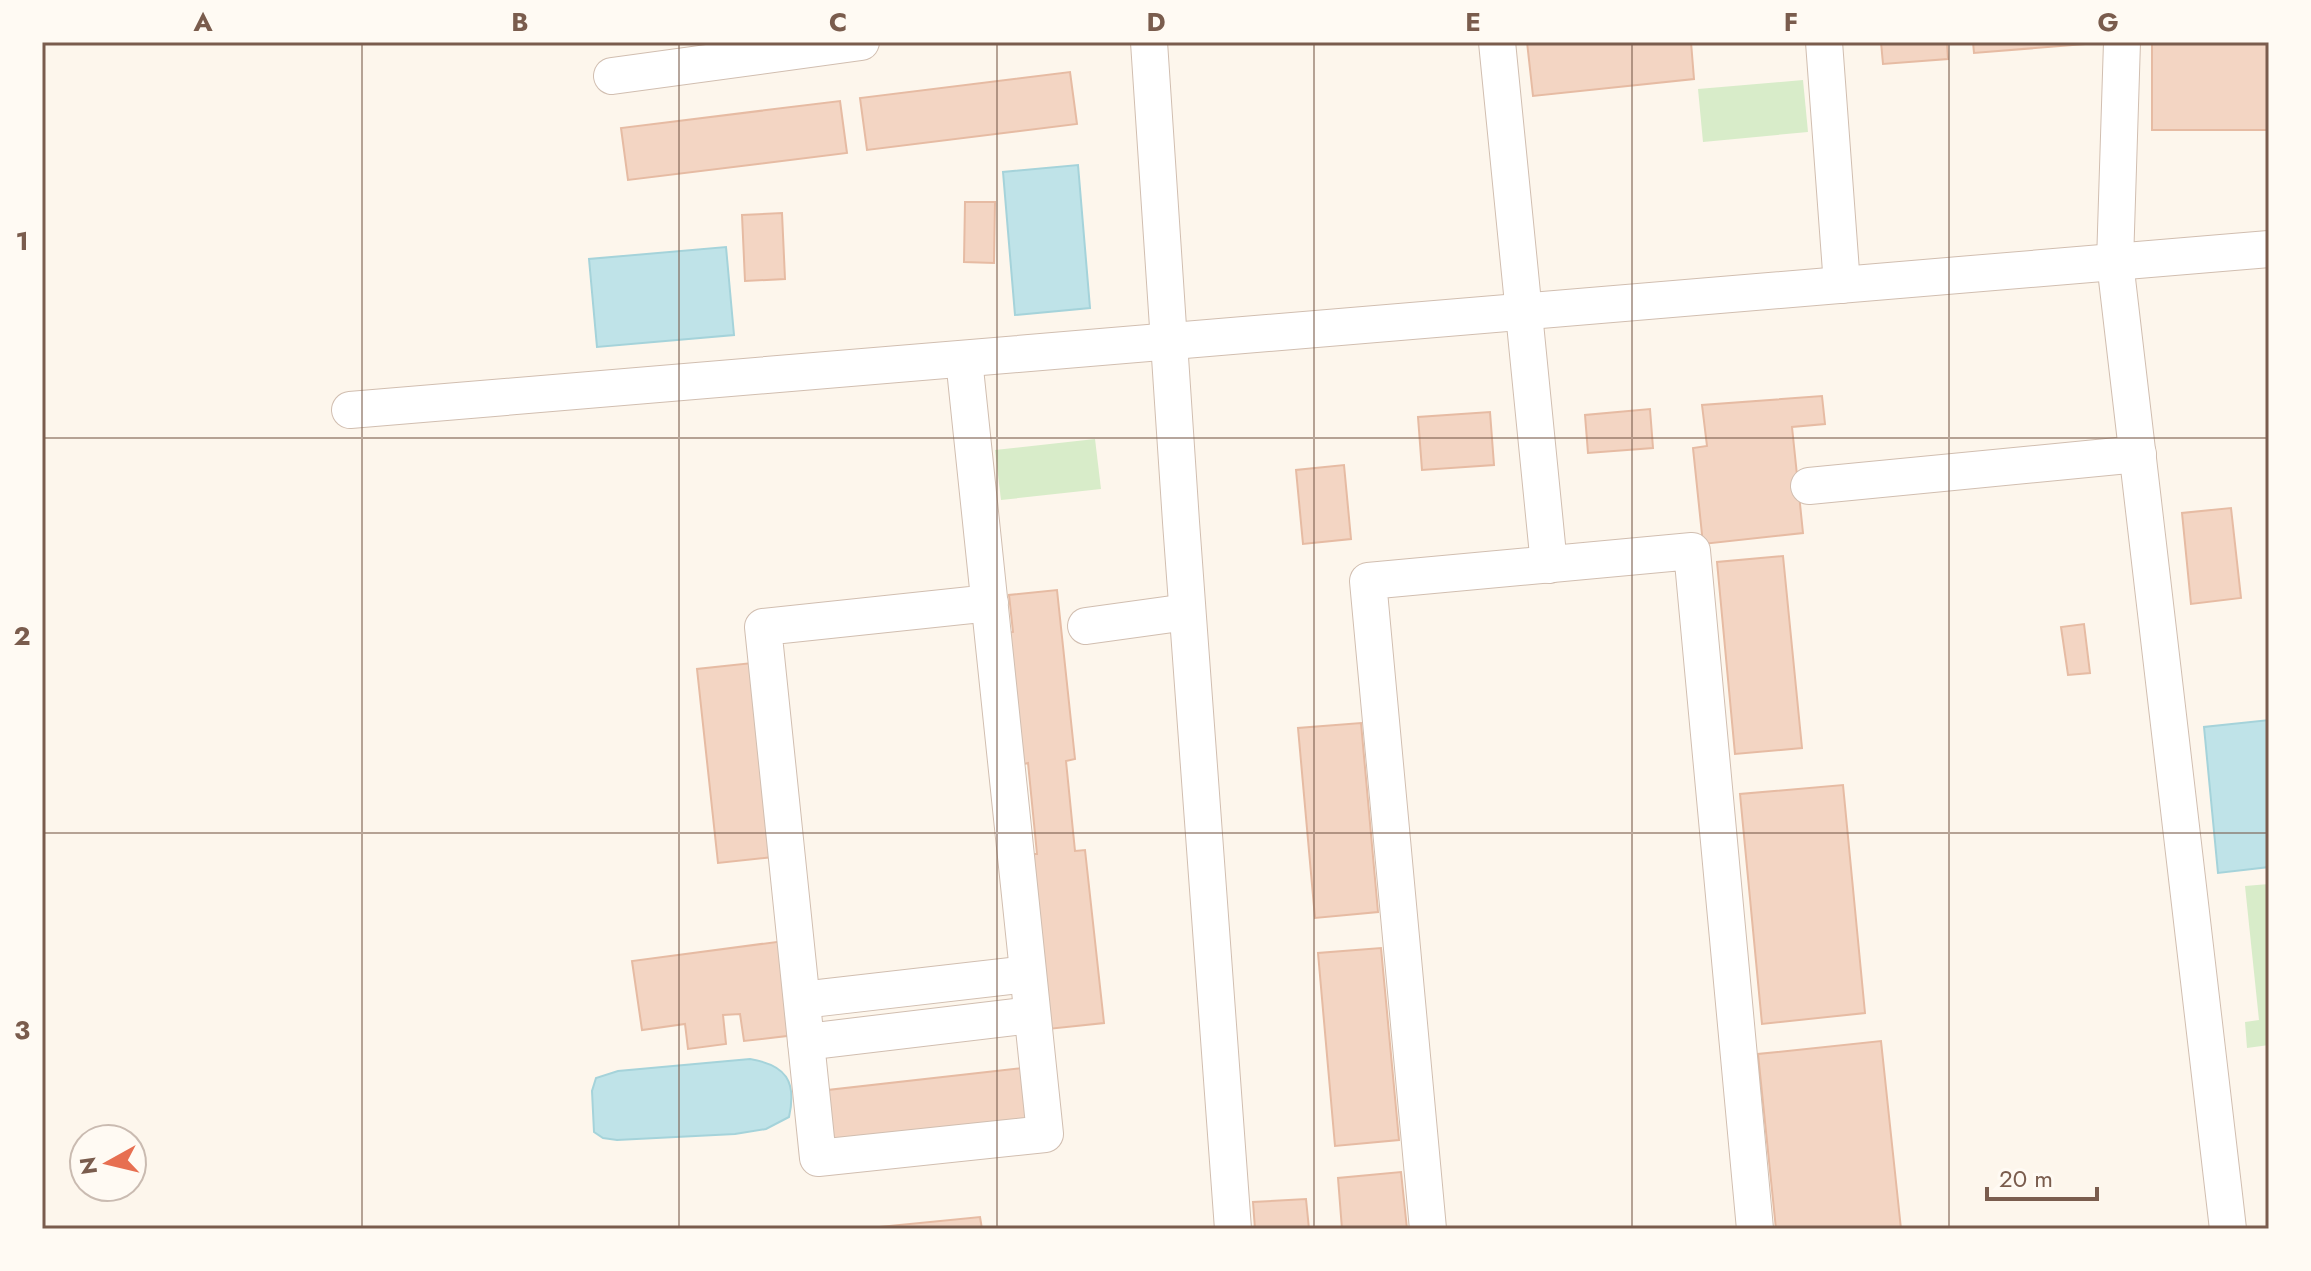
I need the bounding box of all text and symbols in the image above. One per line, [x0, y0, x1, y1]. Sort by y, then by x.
text: A [192, 3, 213, 41]
text: B [511, 3, 529, 41]
text: C [829, 3, 847, 41]
text: D [1146, 3, 1166, 41]
text: E [1465, 3, 1481, 41]
text: F [1784, 3, 1798, 41]
text: G [2097, 3, 2119, 41]
text: 1 [15, 222, 29, 260]
text: 2 [13, 617, 31, 655]
text: 3 [14, 1011, 30, 1049]
north arrow [68, 1123, 148, 1203]
scale bar [1987, 1151, 2097, 1201]
text: N [71, 1155, 105, 1177]
text: 20 m [1999, 1161, 2053, 1196]

